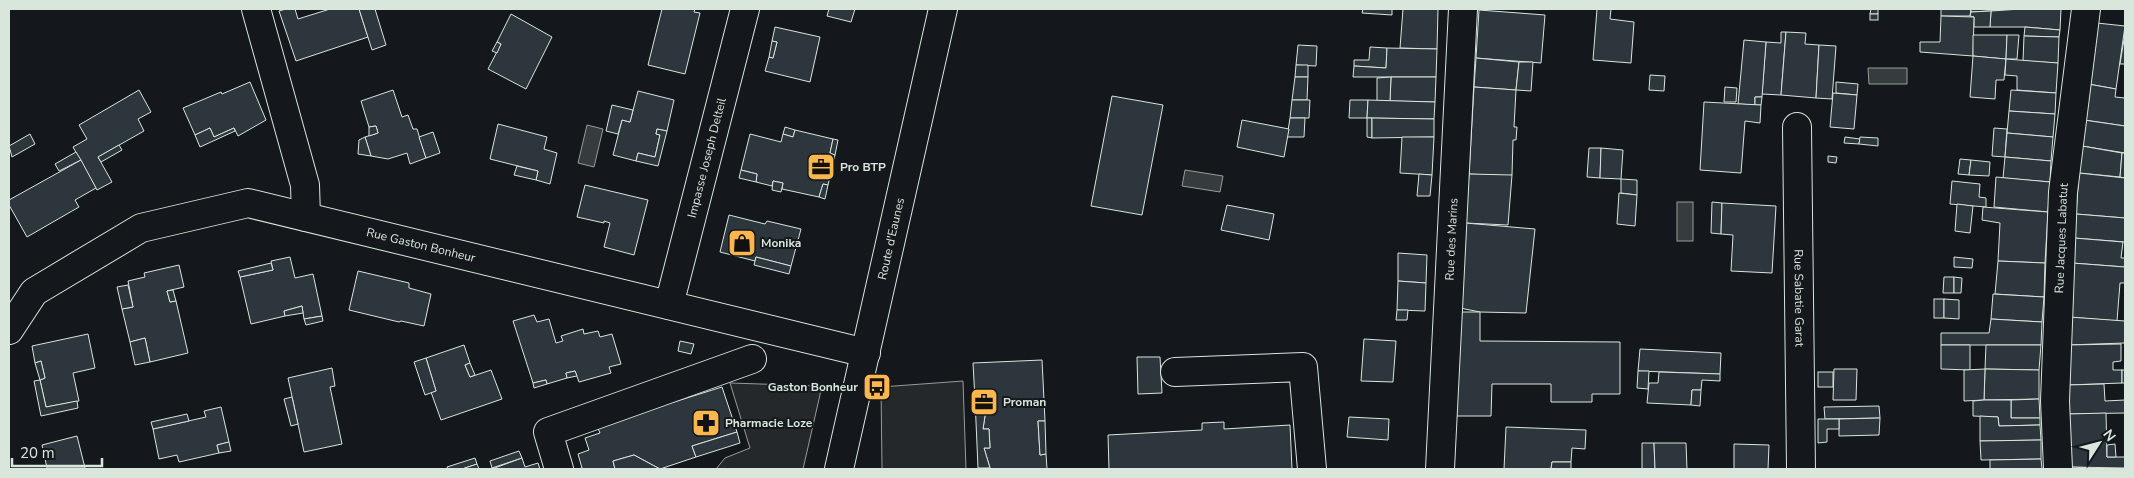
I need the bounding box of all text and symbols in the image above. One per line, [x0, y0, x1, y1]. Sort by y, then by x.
street label: Impasse Joseph Delteil [684, 96, 730, 219]
office icon: Pro BTP [806, 152, 836, 182]
place label: Pro BTP [840, 159, 886, 175]
street label: Rue Jacques Labatut [2051, 181, 2072, 294]
street label: Route d'Eaunes [874, 196, 908, 281]
street label: Rue des Marins [1441, 197, 1462, 281]
street label: Rue Gaston Bonheur [365, 224, 478, 266]
shop icon: Monika [727, 228, 757, 258]
place label: Monika [761, 235, 801, 251]
street label: Rue Sabatie Garat [1790, 249, 1808, 348]
bus stop icon: Gaston Bonheur [862, 372, 892, 402]
place label: Gaston Bonheur [768, 379, 858, 395]
office icon: Proman [969, 387, 999, 417]
place label: Proman [1003, 394, 1046, 410]
pharmacy icon: Pharmacie Loze [691, 408, 721, 438]
place label: Pharmacie Loze [725, 415, 813, 431]
north arrow [2074, 418, 2124, 468]
text: N [2098, 426, 2120, 445]
scale bar [12, 436, 102, 468]
text: 20 m [20, 443, 55, 463]

